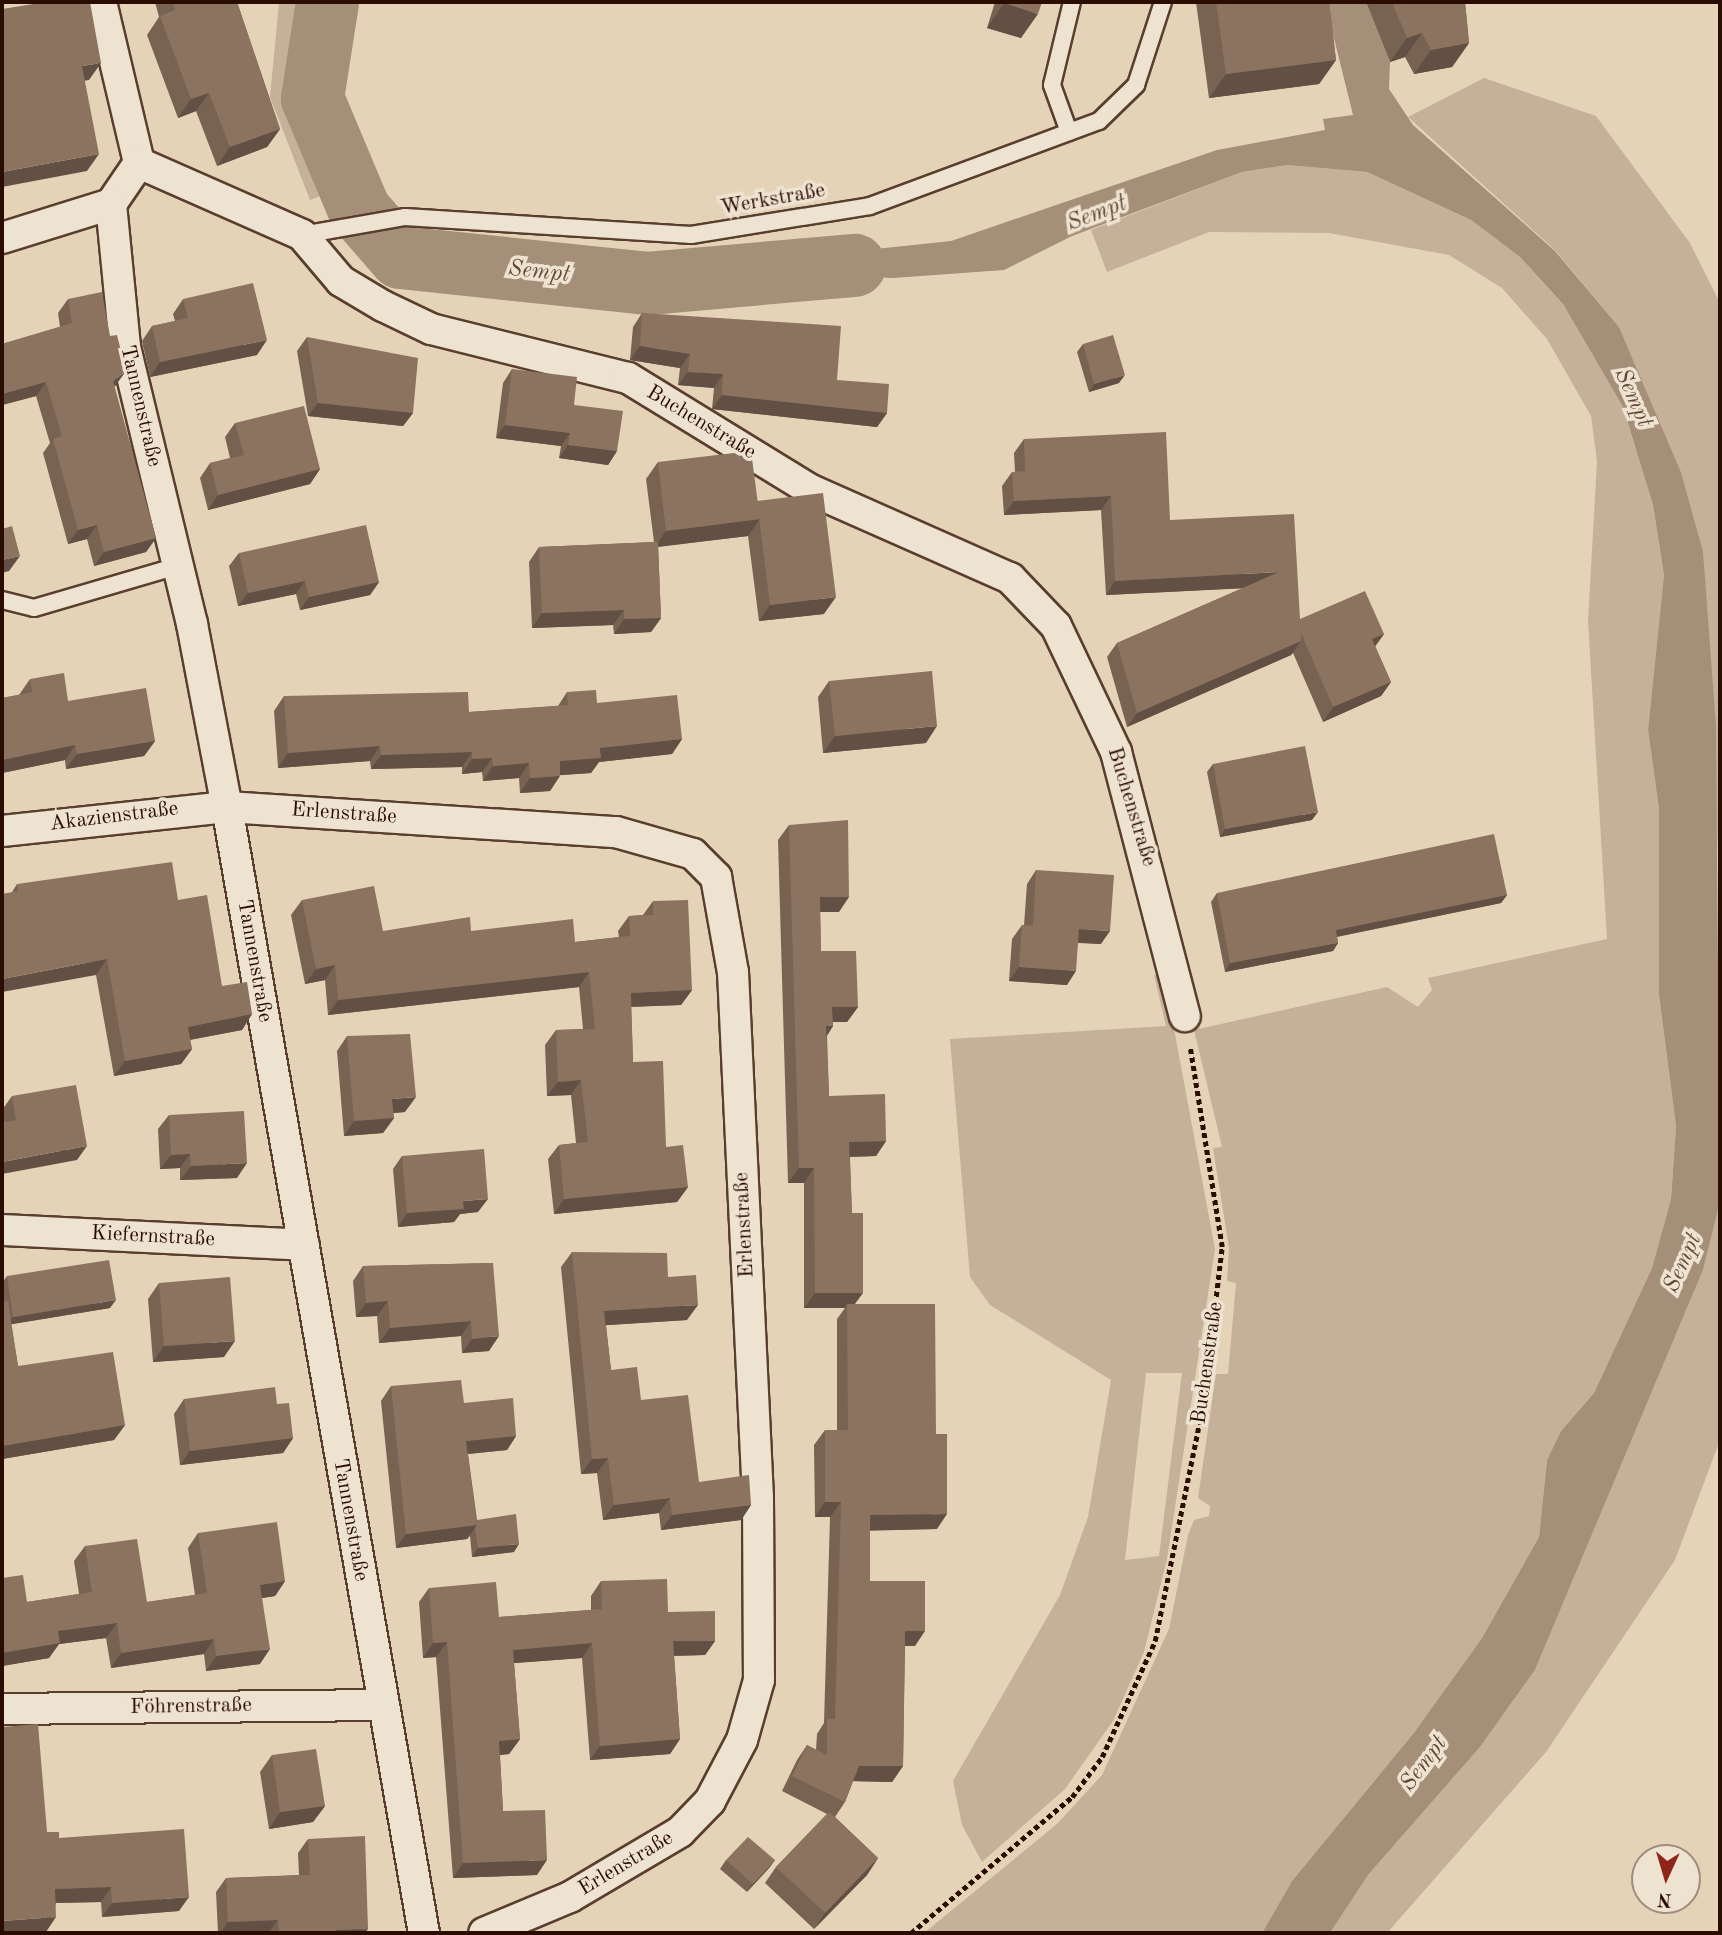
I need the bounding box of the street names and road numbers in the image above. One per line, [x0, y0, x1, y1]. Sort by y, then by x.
street label: Werkstraße [719, 178, 827, 222]
street label: Tannenstraße [114, 343, 166, 469]
street label: Buchenstraße [642, 380, 760, 466]
street label: Buchenstraße [1101, 744, 1161, 870]
street label: Akazienstraße [48, 797, 180, 837]
street label: Erlenstraße [290, 798, 398, 830]
street label: Tannenstraße [231, 898, 277, 1024]
street label: Erlenstraße [730, 1171, 760, 1279]
street label: Kiefernstraße [90, 1221, 216, 1253]
street label: Buchenstraße [1187, 1300, 1229, 1426]
street label: Tannenstraße [327, 1457, 373, 1583]
street label: Föhrenstraße [130, 1693, 252, 1721]
street label: Erlenstraße [574, 1826, 678, 1902]

